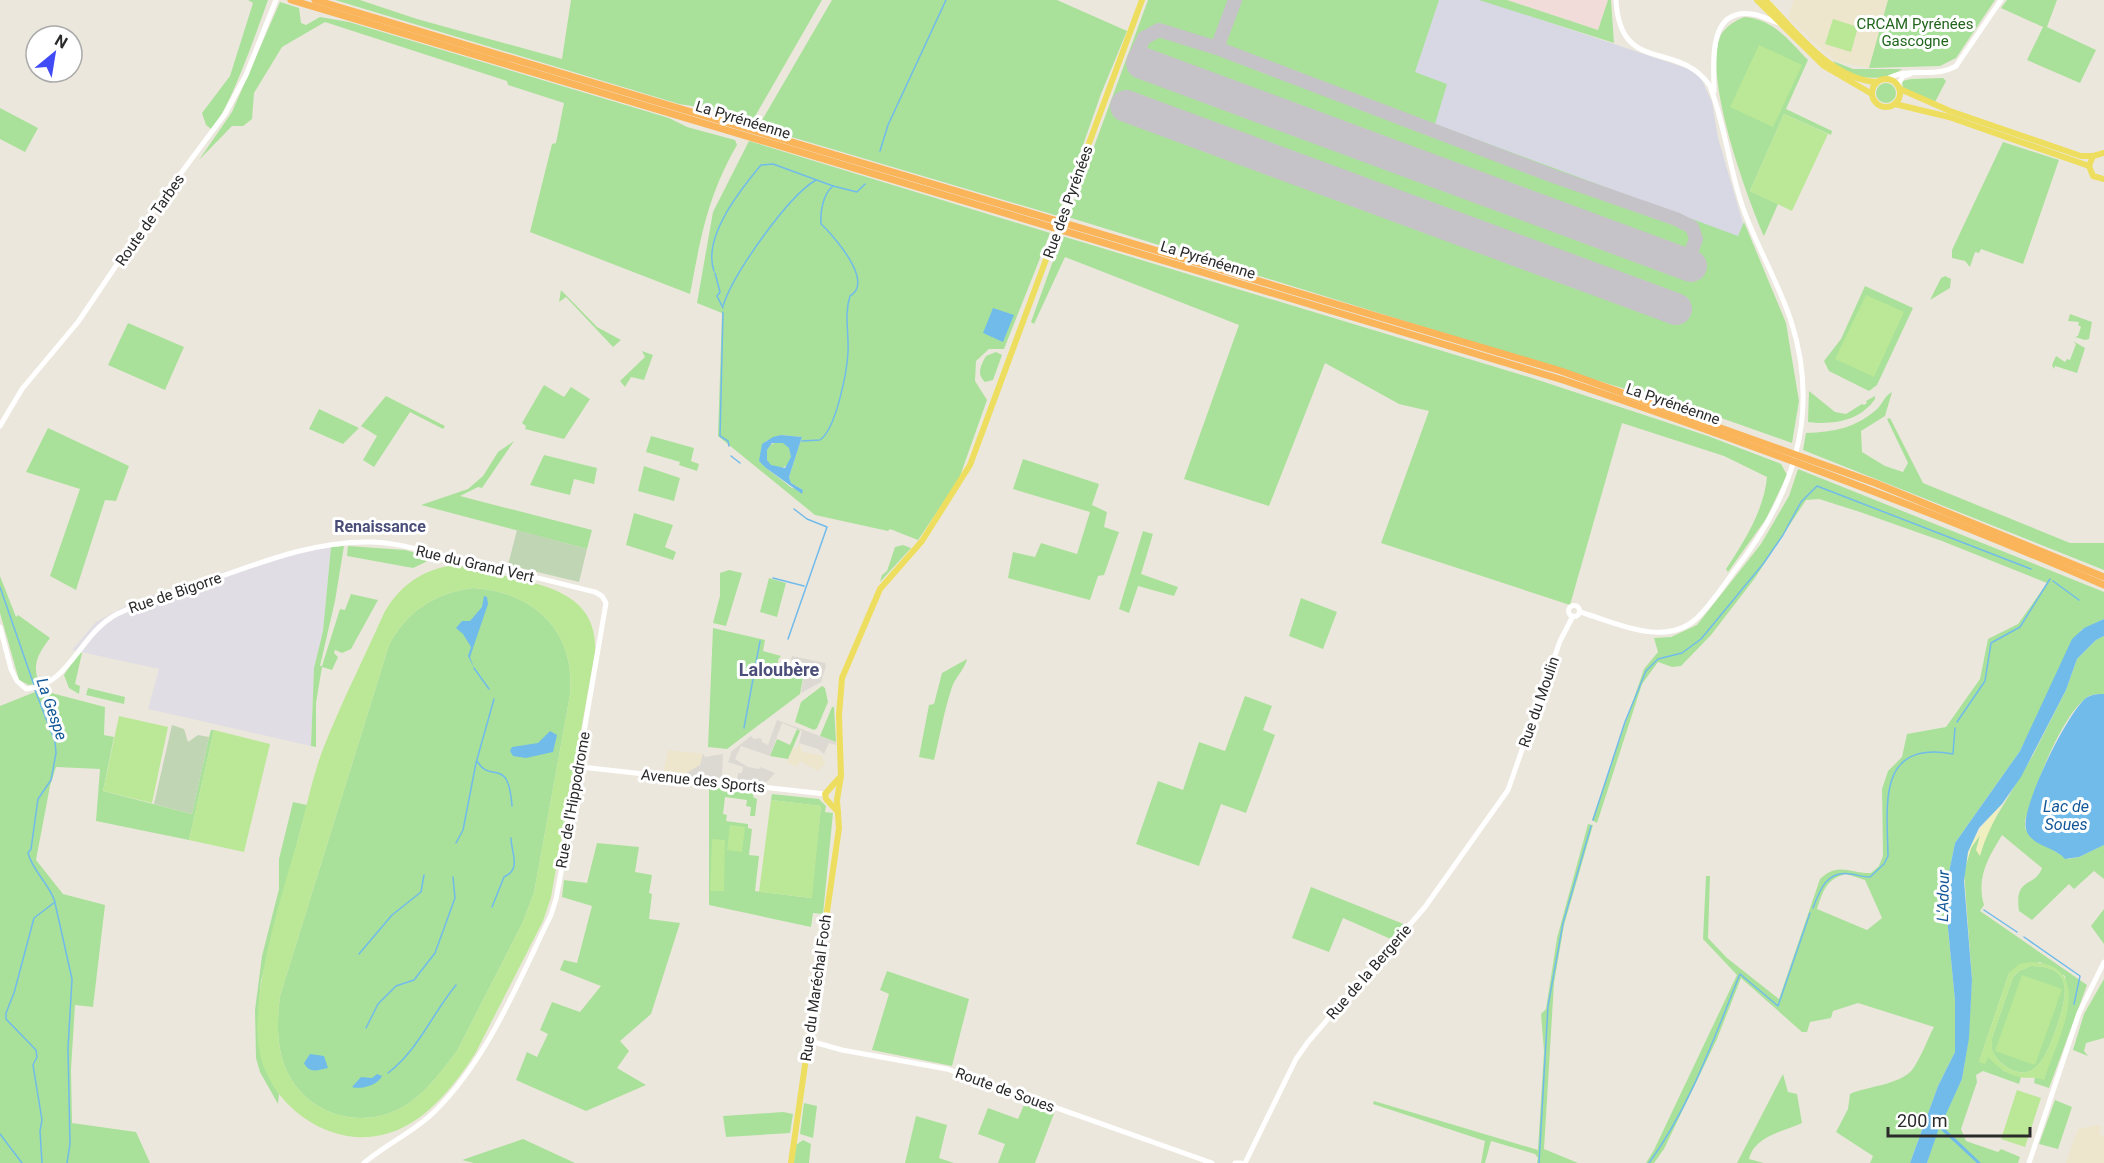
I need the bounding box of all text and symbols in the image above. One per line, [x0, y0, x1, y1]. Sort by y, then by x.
park label: CRCAM Pyrénées Gascogne [1857, 15, 1973, 50]
north arrow [24, 24, 84, 84]
text: N [52, 30, 71, 52]
street label: La Pyrénéenne [693, 97, 793, 143]
street label: Rue des Pyrénées [1039, 143, 1097, 261]
street label: Route de Tarbes [112, 171, 188, 269]
street label: La Pyrénéenne [1158, 237, 1258, 283]
street label: La Pyrénéenne [1624, 379, 1722, 429]
district label: Renaissance [334, 517, 426, 536]
street label: Rue du Grand Vert [414, 542, 536, 586]
street label: Rue de Bigorre [126, 569, 224, 617]
street label: Rue du Moulin [1515, 654, 1563, 750]
district label: Laloubère [739, 659, 819, 680]
water label: La Gespe [33, 675, 71, 743]
street label: Rue de l'Hippodrome [552, 730, 594, 870]
street label: Avenue des Sports [640, 766, 766, 796]
water label: Lac de Soues [2043, 797, 2089, 834]
water label: L'Adour [1933, 869, 1953, 922]
street label: Rue du Maréchal Foch [797, 913, 835, 1063]
street label: Rue de la Bergerie [1323, 921, 1415, 1023]
street label: Route de Soues [953, 1064, 1057, 1116]
scale bar [1888, 1100, 2030, 1138]
text: 200 m [1897, 1110, 1948, 1131]

